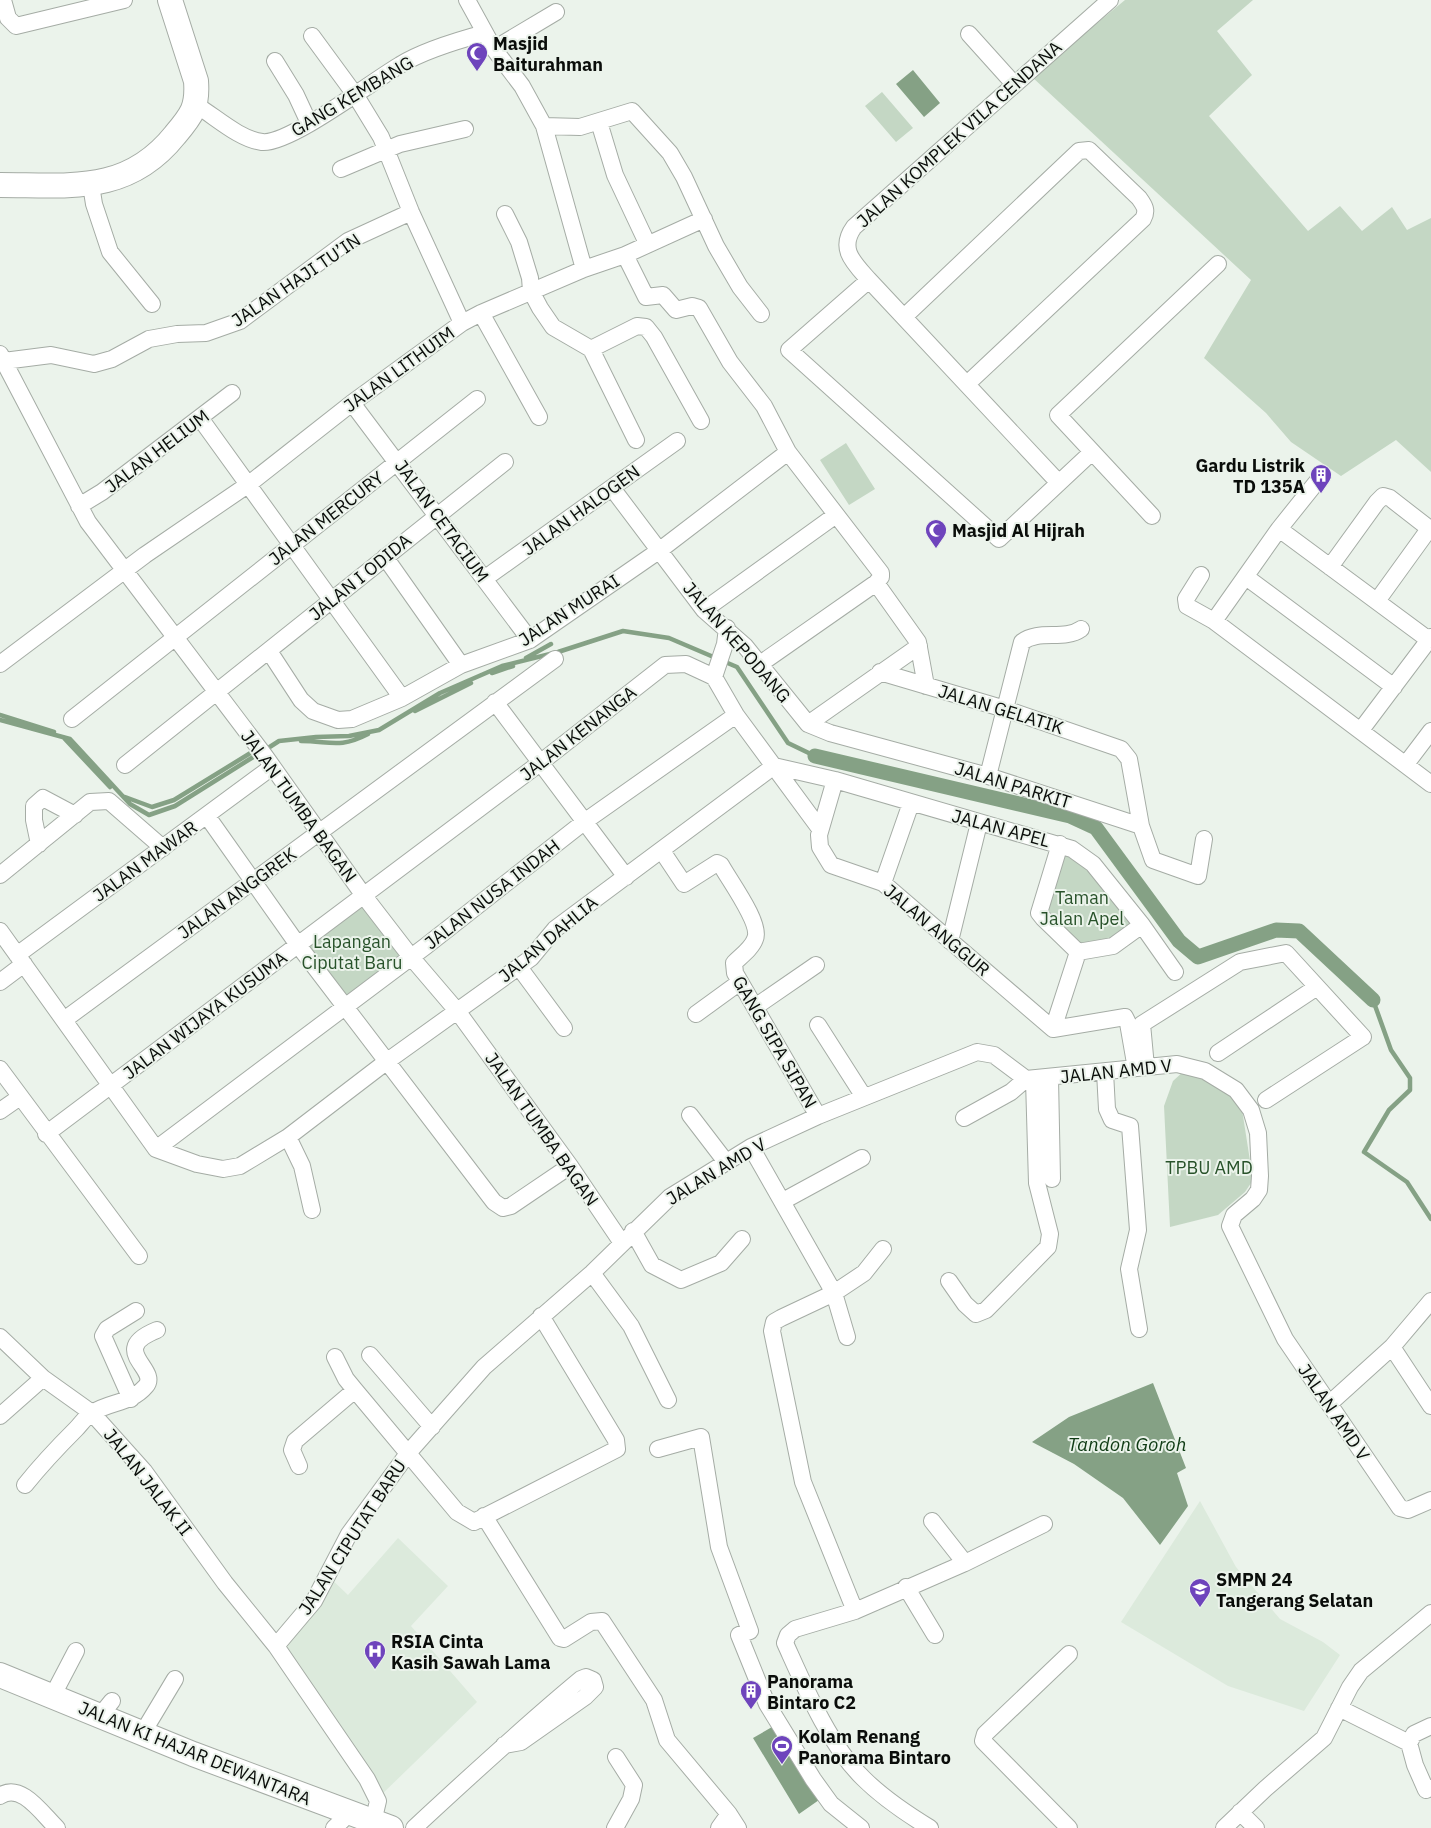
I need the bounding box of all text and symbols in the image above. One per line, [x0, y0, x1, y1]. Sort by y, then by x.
place label: Masjid Baiturahman [493, 32, 603, 76]
street label: JALAN KOMPLEK VILA CENDANA [852, 35, 1067, 232]
mosque icon: Masjid Baiturahman [465, 41, 489, 72]
street label: GANG KEMBANG [287, 51, 417, 141]
street label: JALAN HAJI TU’IN [227, 228, 365, 332]
street label: JALAN LITHUIM [339, 321, 459, 417]
street label: JALAN HELIUM [100, 404, 214, 498]
place label: Gardu Listrik TD 135A [1195, 454, 1306, 498]
street label: JALAN CETACIUM [390, 455, 494, 587]
street label: JALAN HALOGEN [518, 460, 644, 560]
building icon: Gardu Listrik TD 135A [1309, 463, 1333, 494]
street label: JALAN MERCURY [264, 466, 388, 570]
mosque icon: Masjid Al Hijrah [924, 518, 948, 549]
place label: Masjid Al Hijrah [952, 519, 1085, 542]
street label: JALAN I ODIDA [304, 528, 416, 625]
street label: JALAN MURAI [514, 569, 624, 651]
street label: JALAN KEPODANG [678, 577, 796, 707]
street label: JALAN GELATIK [935, 679, 1067, 739]
street label: JALAN KENANGA [515, 680, 641, 786]
street label: JALAN TUMBA BAGAN [236, 725, 362, 887]
street label: JALAN PARKIT [952, 756, 1074, 814]
street label: JALAN APEL [950, 804, 1052, 852]
street label: JALAN MAWAR [88, 815, 202, 907]
street label: JALAN NUSA INDAH [420, 834, 564, 954]
street label: JALAN ANGGREK [173, 842, 301, 944]
street label: JALAN ANGGUR [879, 879, 995, 981]
park label: Taman Jalan Apel [1040, 886, 1124, 930]
street label: JALAN DAHLIA [494, 891, 603, 987]
park label: Lapangan Ciputat Baru [301, 930, 403, 974]
street label: JALAN WIJAYA KUSUMA [119, 946, 292, 1084]
street label: GANG SIPA SIPAN [728, 972, 822, 1112]
street label: JALAN TUMBA BAGAN [480, 1048, 604, 1210]
street label: JALAN AMD V [1059, 1054, 1173, 1088]
street label: JALAN AMD V [662, 1132, 770, 1210]
park label: TPBU AMD [1165, 1156, 1253, 1179]
street label: JALAN AMD V [1293, 1359, 1375, 1465]
street label: JALAN JALAK II [99, 1424, 197, 1540]
water label: Tandon Goroh [1068, 1432, 1186, 1456]
street label: JALAN CIPUTAT BARU [293, 1455, 411, 1619]
place label: SMPN 24 Tangerang Selatan [1216, 1568, 1373, 1612]
school or university icon: SMPN 24 Tangerang Selatan [1188, 1577, 1212, 1608]
place label: RSIA Cinta Kasih Sawah Lama [391, 1630, 550, 1674]
hospital icon: RSIA Cinta Kasih Sawah Lama [363, 1639, 387, 1670]
place label: Panorama Bintaro C2 [767, 1670, 856, 1714]
building icon: Panorama Bintaro C2 [739, 1679, 763, 1710]
street label: JALAN KI HAJAR DEWANTARA [75, 1696, 315, 1810]
place label: Kolam Renang Panorama Bintaro [798, 1725, 951, 1769]
sports icon: Kolam Renang Panorama Bintaro [770, 1734, 794, 1765]

